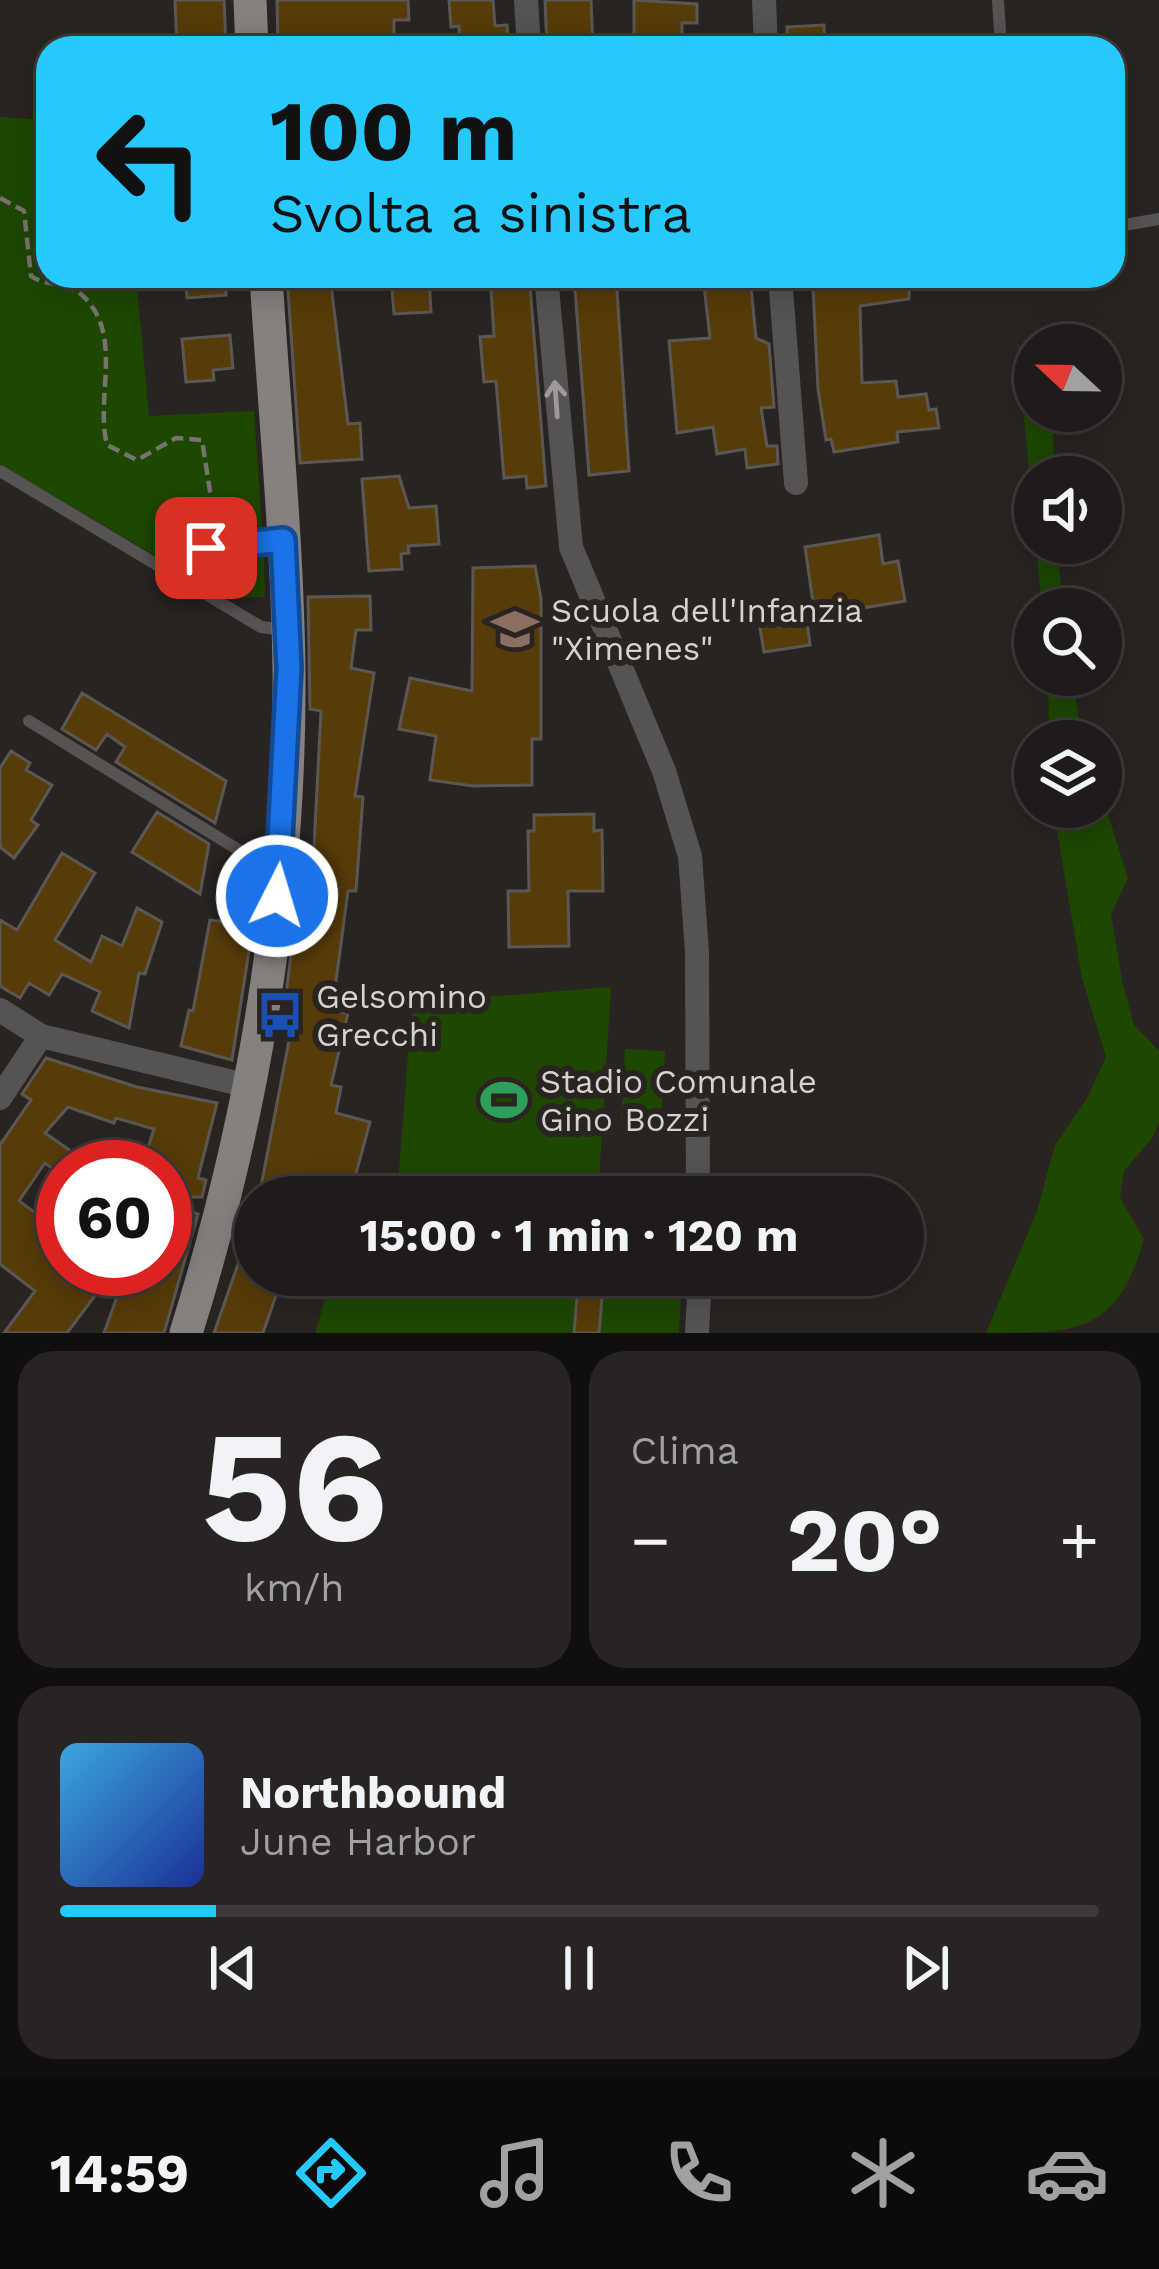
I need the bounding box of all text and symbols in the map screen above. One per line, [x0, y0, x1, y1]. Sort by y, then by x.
text: 100 m [270, 82, 517, 180]
icon: left [72, 84, 228, 240]
text: Svolta a sinistra [270, 182, 692, 245]
north arrow [1014, 324, 1122, 432]
map controls [1014, 324, 1122, 828]
one-way arrow [544, 380, 567, 419]
button: sound [1014, 456, 1122, 564]
pin [155, 497, 257, 599]
icon: arrive [173, 515, 239, 581]
button: search [1014, 588, 1122, 696]
place label: Scuola dell'Infanzia "Ximenes" [551, 591, 863, 668]
school or university icon: Scuola dell'Infanzia "Ximenes" [490, 604, 540, 654]
button: layers [1014, 720, 1122, 828]
position arrow [214, 833, 340, 959]
place label: Gelsomino Grecchi [316, 977, 487, 1054]
bus stop icon: Gelsomino Grecchi [255, 990, 305, 1040]
place label: Stadio Comunale Gino Bozzi [540, 1062, 817, 1139]
sports icon: Stadio Comunale Gino Bozzi [479, 1075, 529, 1125]
speed limit sign: 60 [36, 1140, 192, 1296]
text: 15:00 · 1 min · 120 m [360, 1209, 798, 1262]
text: 56 [201, 1395, 388, 1578]
text: Clima [631, 1428, 739, 1473]
text: 20° [787, 1487, 943, 1593]
text: − [631, 1502, 670, 1579]
text: + [1059, 1502, 1099, 1579]
text: km/h [244, 1565, 344, 1610]
text: Northbound [240, 1766, 506, 1819]
text: June Harbor [240, 1819, 476, 1864]
icon: previous [200, 1935, 266, 2001]
icon: pause [546, 1935, 612, 2001]
icon: next [893, 1935, 959, 2001]
icon: directions [289, 2131, 373, 2215]
icon: music [473, 2131, 557, 2215]
icon: phone [657, 2131, 741, 2215]
icon: climate [841, 2131, 925, 2215]
icon: car [1025, 2131, 1109, 2215]
text: 14:59 [50, 2142, 189, 2205]

